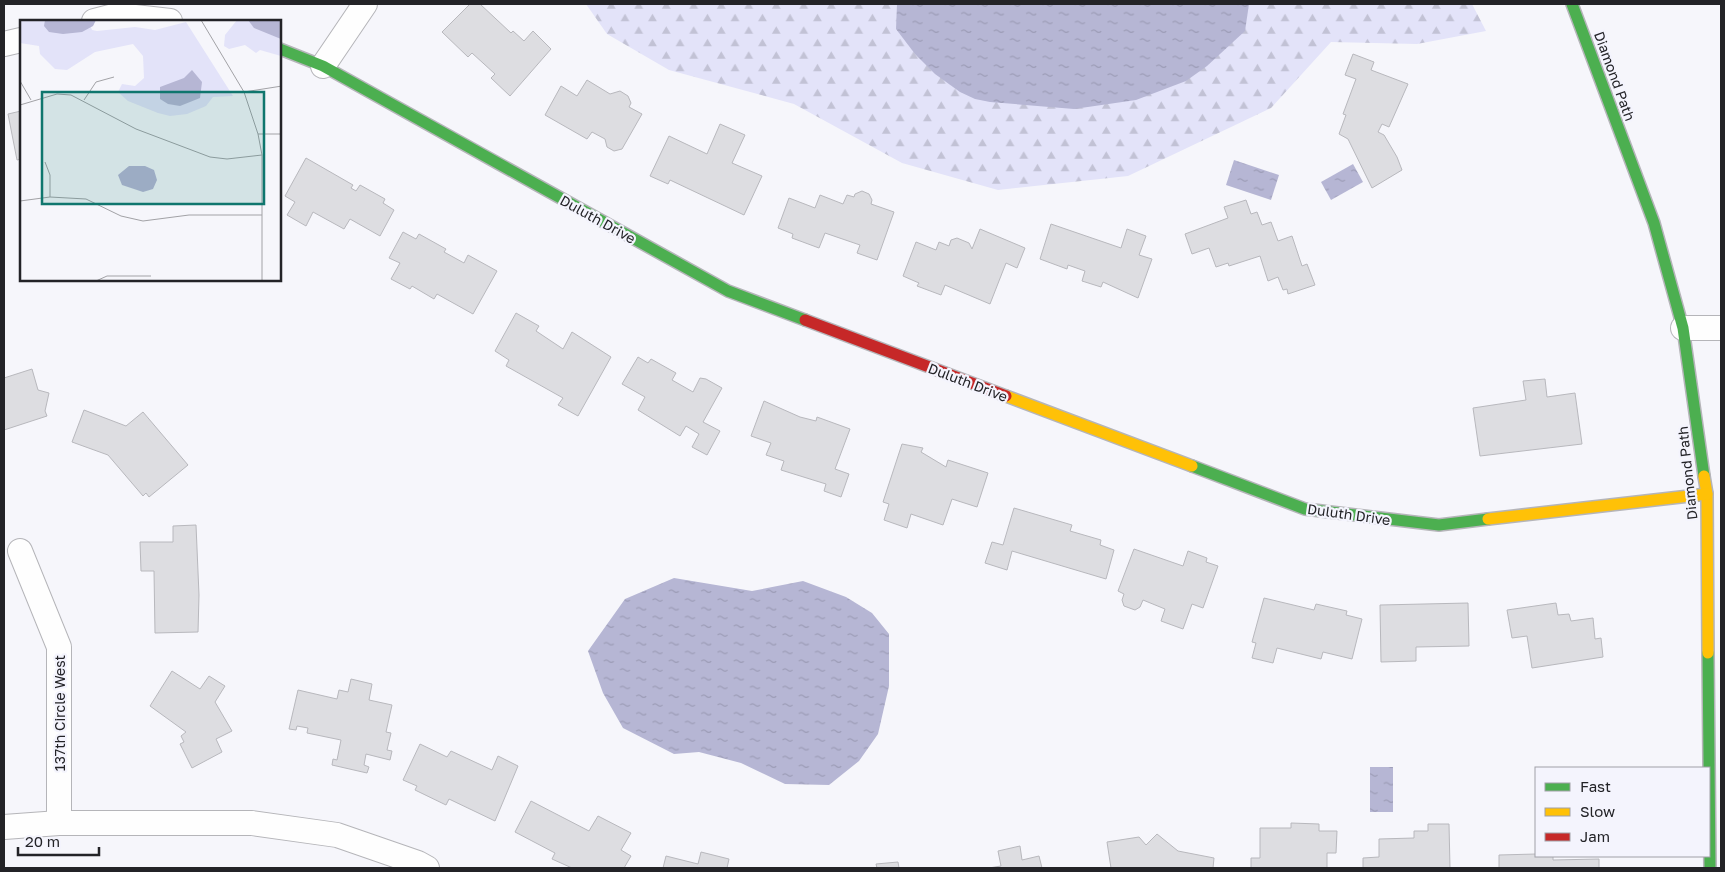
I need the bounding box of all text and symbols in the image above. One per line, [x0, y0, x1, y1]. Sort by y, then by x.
inset map [20, 20, 281, 281]
street label: Diamond Path [1591, 29, 1639, 123]
street label: Duluth Drive [557, 191, 639, 247]
street label: Duluth Drive [926, 359, 1010, 405]
street label: Diamond Path [1674, 425, 1700, 521]
street label: Duluth Drive [1306, 500, 1392, 528]
street label: 137th Circle West [51, 655, 68, 771]
legend [1535, 767, 1710, 857]
text: Fast [1580, 777, 1611, 795]
text: Slow [1580, 802, 1615, 820]
scale bar [18, 824, 99, 856]
text: Jam [1580, 827, 1610, 845]
text: 20 m [25, 832, 60, 850]

